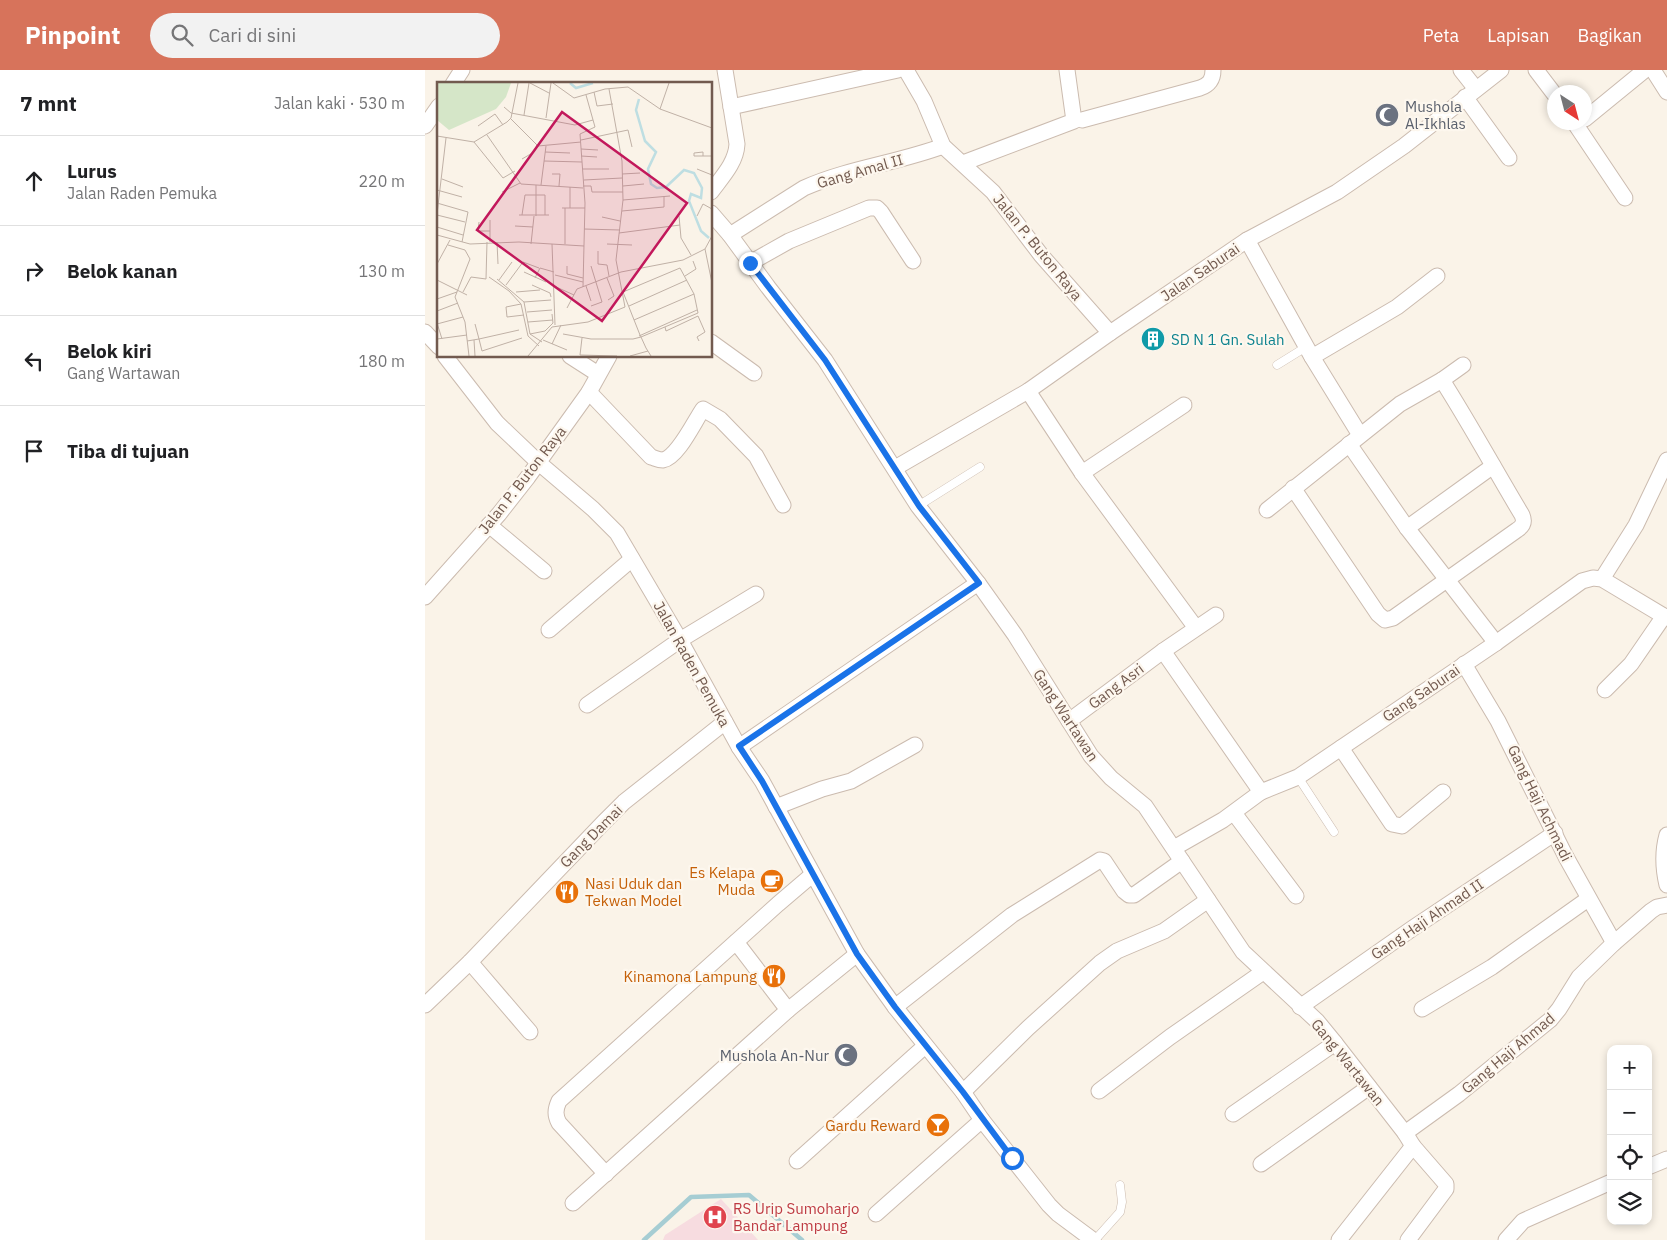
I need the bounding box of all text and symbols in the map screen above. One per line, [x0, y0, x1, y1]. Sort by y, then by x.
search box [150, 13, 500, 58]
text: Pinpoint [25, 19, 120, 51]
icon: search [168, 21, 196, 49]
text: Cari di sini [208, 23, 296, 47]
text: Peta [1423, 24, 1459, 47]
text: Lapisan [1487, 24, 1549, 47]
text: Bagikan [1577, 24, 1642, 47]
inset map [437, 82, 713, 358]
north arrow [1547, 85, 1592, 130]
text: 7 mnt [20, 89, 77, 117]
text: Jalan kaki · 530 m [274, 93, 405, 113]
place label: Mushola Al-Ikhlas [1405, 97, 1466, 133]
mosque icon: Mushola Al-Ikhlas [1374, 102, 1400, 128]
street label: Gang Amal II [815, 150, 905, 192]
text: Lurus [67, 159, 117, 183]
icon: ahead [20, 167, 48, 195]
text: 220 m [358, 171, 405, 191]
text: Jalan Raden Pemuka [67, 183, 217, 203]
street label: Jalan P. Buton Raya [989, 190, 1087, 304]
street label: Jalan Saburai [1157, 239, 1243, 305]
route end [739, 252, 762, 275]
icon: right [20, 257, 48, 285]
text: Belok kanan [67, 259, 178, 283]
text: 130 m [358, 261, 405, 281]
building icon: SD N 1 Gn. Sulah [1140, 326, 1166, 352]
place label: SD N 1 Gn. Sulah [1171, 330, 1284, 349]
text: Belok kiri [67, 339, 152, 363]
icon: left [20, 347, 48, 375]
text: 180 m [358, 351, 405, 371]
text: Gang Wartawan [67, 363, 180, 383]
street label: Jalan P. Buton Raya [474, 422, 570, 538]
icon: arrive [20, 437, 48, 465]
text: Tiba di tujuan [67, 439, 189, 463]
street label: Jalan Raden Pemuka [650, 598, 734, 730]
street label: Gang Asri [1084, 659, 1148, 713]
street label: Gang Saburai [1379, 660, 1463, 726]
street label: Gang Wartawan [1029, 665, 1103, 765]
street label: Gang Haji Achmadi [1504, 742, 1576, 864]
street label: Gang Damai [556, 801, 626, 871]
place label: Es Kelapa Muda [689, 863, 755, 899]
cafe icon: Es Kelapa Muda [759, 868, 785, 894]
place label: Nasi Uduk dan Tekwan Model [585, 874, 682, 910]
street label: Gang Haji Ahmad II [1367, 874, 1487, 964]
restaurant icon: Nasi Uduk dan Tekwan Model [554, 879, 580, 905]
restaurant icon: Kinamona Lampung [761, 963, 787, 989]
place label: Kinamona Lampung [623, 967, 757, 986]
street label: Gang Haji Ahmad [1457, 1008, 1559, 1098]
street label: Gang Wartawan [1307, 1015, 1389, 1109]
mosque icon: Mushola An-Nur [833, 1042, 859, 1068]
map controls [1607, 1045, 1652, 1225]
button: + [1607, 1045, 1652, 1090]
place label: Mushola An-Nur [720, 1046, 829, 1065]
button: − [1607, 1090, 1652, 1135]
bar icon: Gardu Reward [925, 1112, 951, 1138]
place label: Gardu Reward [825, 1116, 921, 1135]
button: locate [1607, 1135, 1652, 1180]
route start [1001, 1147, 1024, 1170]
button: layers [1607, 1180, 1652, 1225]
place label: RS Urip Sumoharjo Bandar Lampung [733, 1199, 859, 1235]
hospital icon: RS Urip Sumoharjo Bandar Lampung [702, 1204, 728, 1230]

